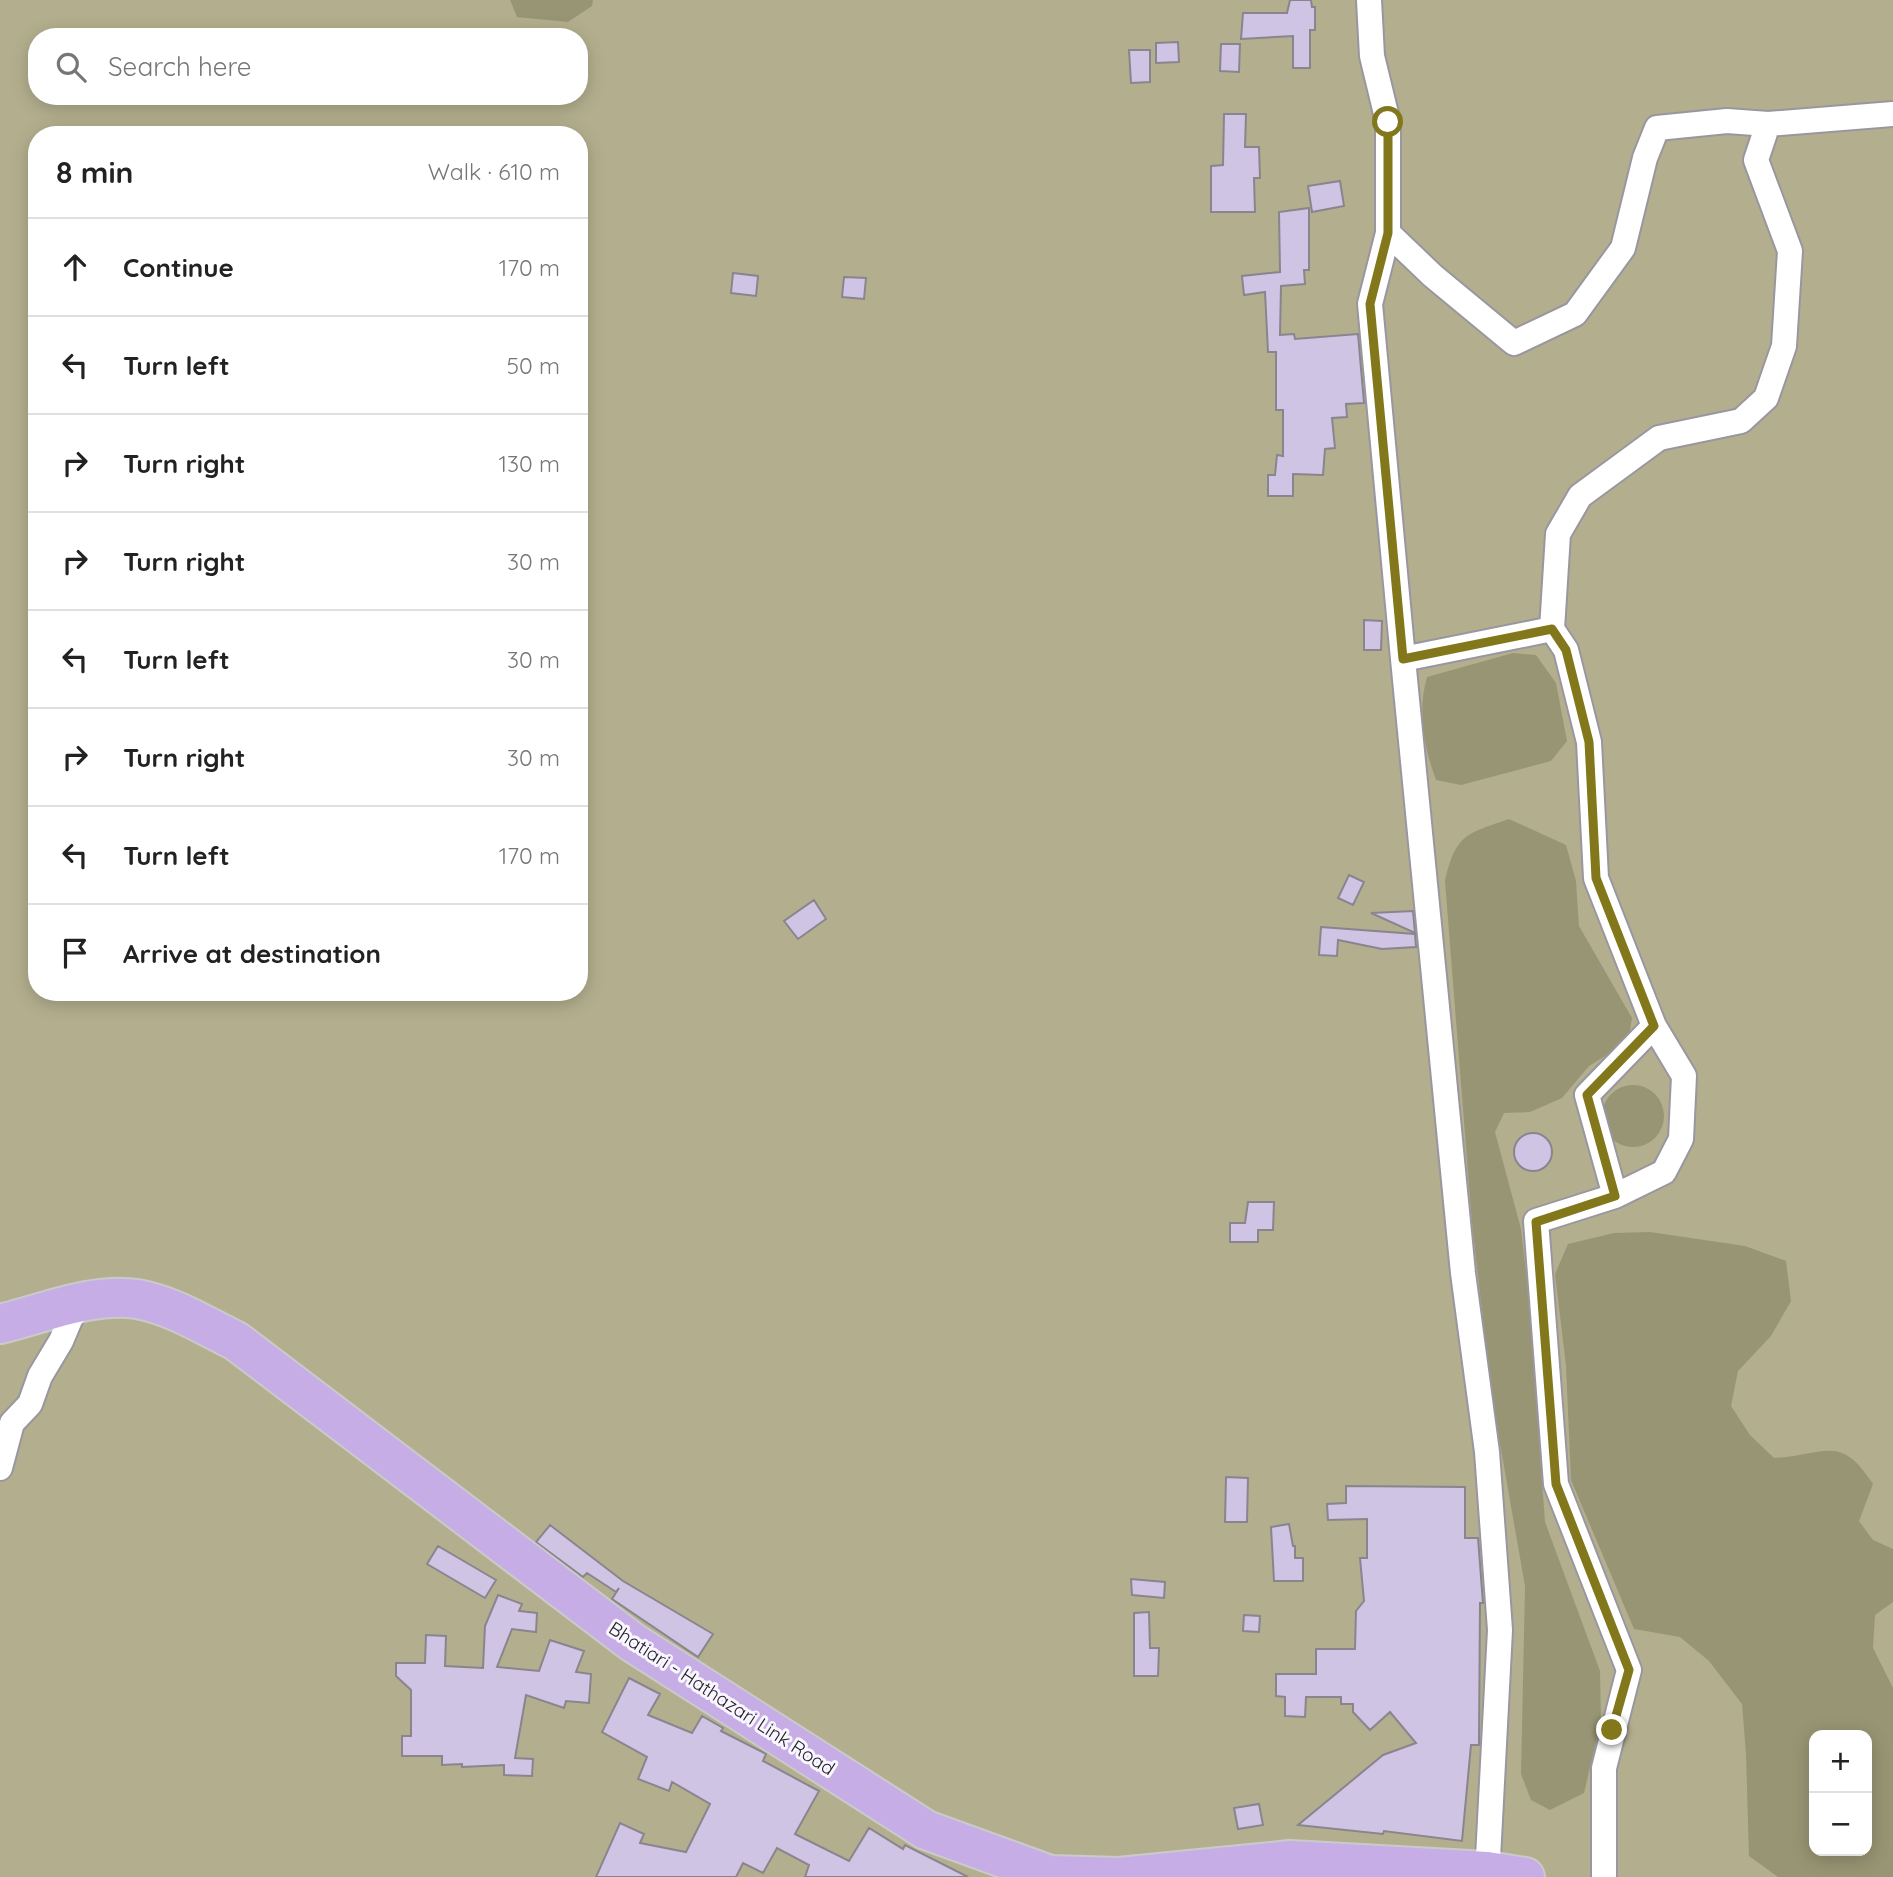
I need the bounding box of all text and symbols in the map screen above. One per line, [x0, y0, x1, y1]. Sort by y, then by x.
search box [28, 28, 588, 105]
icon: search [52, 48, 90, 86]
text: Search here [108, 50, 252, 83]
route start [1372, 106, 1403, 137]
text: 8 min [56, 153, 133, 191]
text: Walk · 610 m [428, 157, 560, 186]
icon: ahead [56, 248, 94, 286]
text: Continue [123, 251, 234, 284]
text: 170 m [499, 253, 560, 282]
icon: left [56, 346, 94, 384]
text: Turn left [123, 349, 230, 382]
text: 50 m [507, 351, 560, 380]
icon: right [56, 444, 94, 482]
text: Turn right [123, 447, 245, 480]
text: 130 m [498, 449, 560, 478]
icon: right [56, 542, 94, 580]
text: Turn right [123, 545, 245, 578]
text: 30 m [507, 547, 560, 576]
icon: left [56, 640, 94, 678]
text: Turn left [123, 643, 230, 676]
text: 30 m [507, 645, 560, 674]
icon: right [56, 738, 94, 776]
text: Turn right [123, 741, 245, 774]
text: 30 m [507, 743, 560, 772]
icon: left [56, 836, 94, 874]
text: Turn left [123, 839, 230, 872]
text: 170 m [499, 841, 560, 870]
icon: arrive [56, 934, 94, 972]
text: Arrive at destination [123, 937, 381, 970]
street label: Bhatiari - Hathazari Link Road [605, 1616, 839, 1780]
route end [1596, 1714, 1627, 1745]
map controls [1809, 1730, 1872, 1856]
button: + [1809, 1730, 1872, 1793]
button: − [1809, 1793, 1872, 1856]

